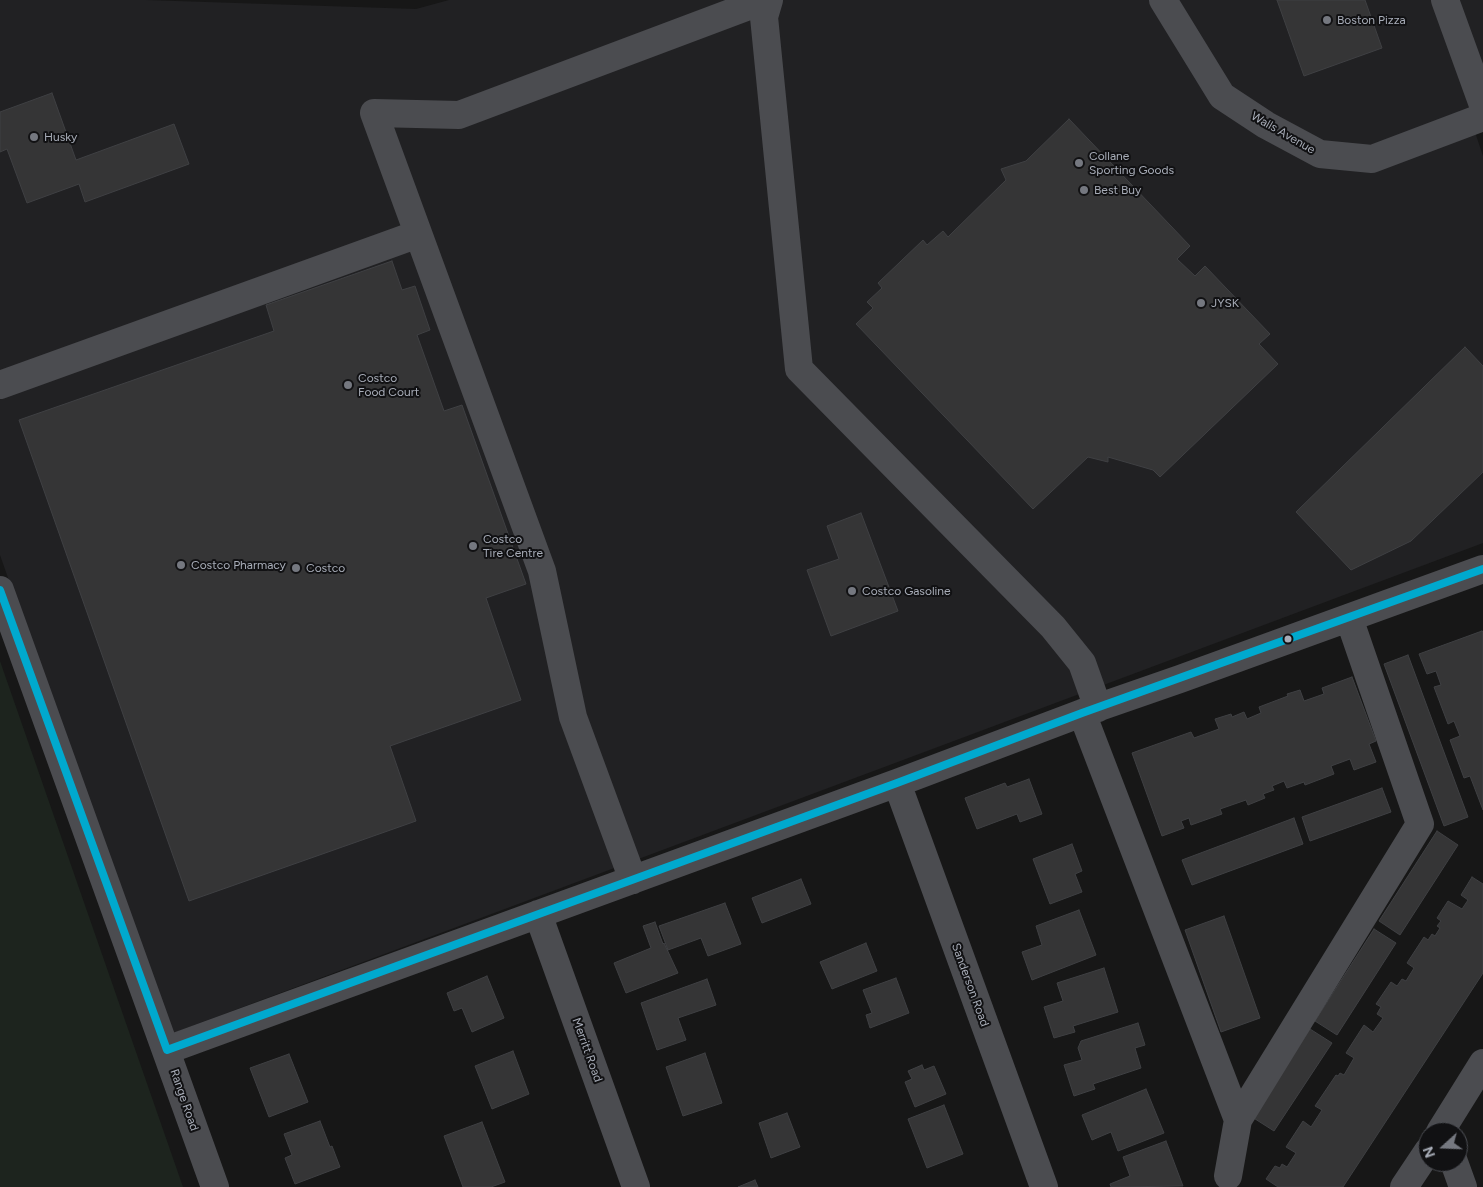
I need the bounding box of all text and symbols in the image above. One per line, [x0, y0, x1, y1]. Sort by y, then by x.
place label: Boston Pizza [1337, 13, 1406, 27]
marker: Boston Pizza [1321, 14, 1333, 26]
street label: Walls Avenue [1248, 109, 1318, 157]
place label: Husky [44, 130, 77, 144]
marker: Husky [28, 131, 40, 143]
place label: Collane Sporting Goods [1089, 149, 1174, 177]
marker: Collane Sporting Goods [1073, 157, 1085, 169]
place label: Best Buy [1094, 183, 1141, 197]
marker: Best Buy [1078, 184, 1090, 196]
place label: JYSK [1211, 296, 1239, 310]
marker: JYSK [1195, 297, 1207, 309]
place label: Costco Food Court [358, 371, 419, 399]
marker: Costco Food Court [342, 379, 354, 391]
place label: Costco Tire Centre [483, 532, 543, 560]
marker: Costco Tire Centre [467, 540, 479, 552]
place label: Costco Pharmacy [191, 558, 286, 572]
marker: Costco Pharmacy [175, 559, 187, 571]
place label: Costco [306, 561, 345, 575]
marker: Costco [290, 562, 302, 574]
place label: Costco Gasoline [862, 584, 951, 598]
marker: Costco Gasoline [846, 585, 858, 597]
unlabelled marker [1283, 634, 1293, 644]
street label: Sanderson Road [948, 941, 992, 1029]
street label: Merritt Road [569, 1016, 605, 1084]
street label: Range Road [167, 1067, 201, 1133]
north arrow [1418, 1122, 1468, 1172]
text: N [1420, 1144, 1439, 1160]

